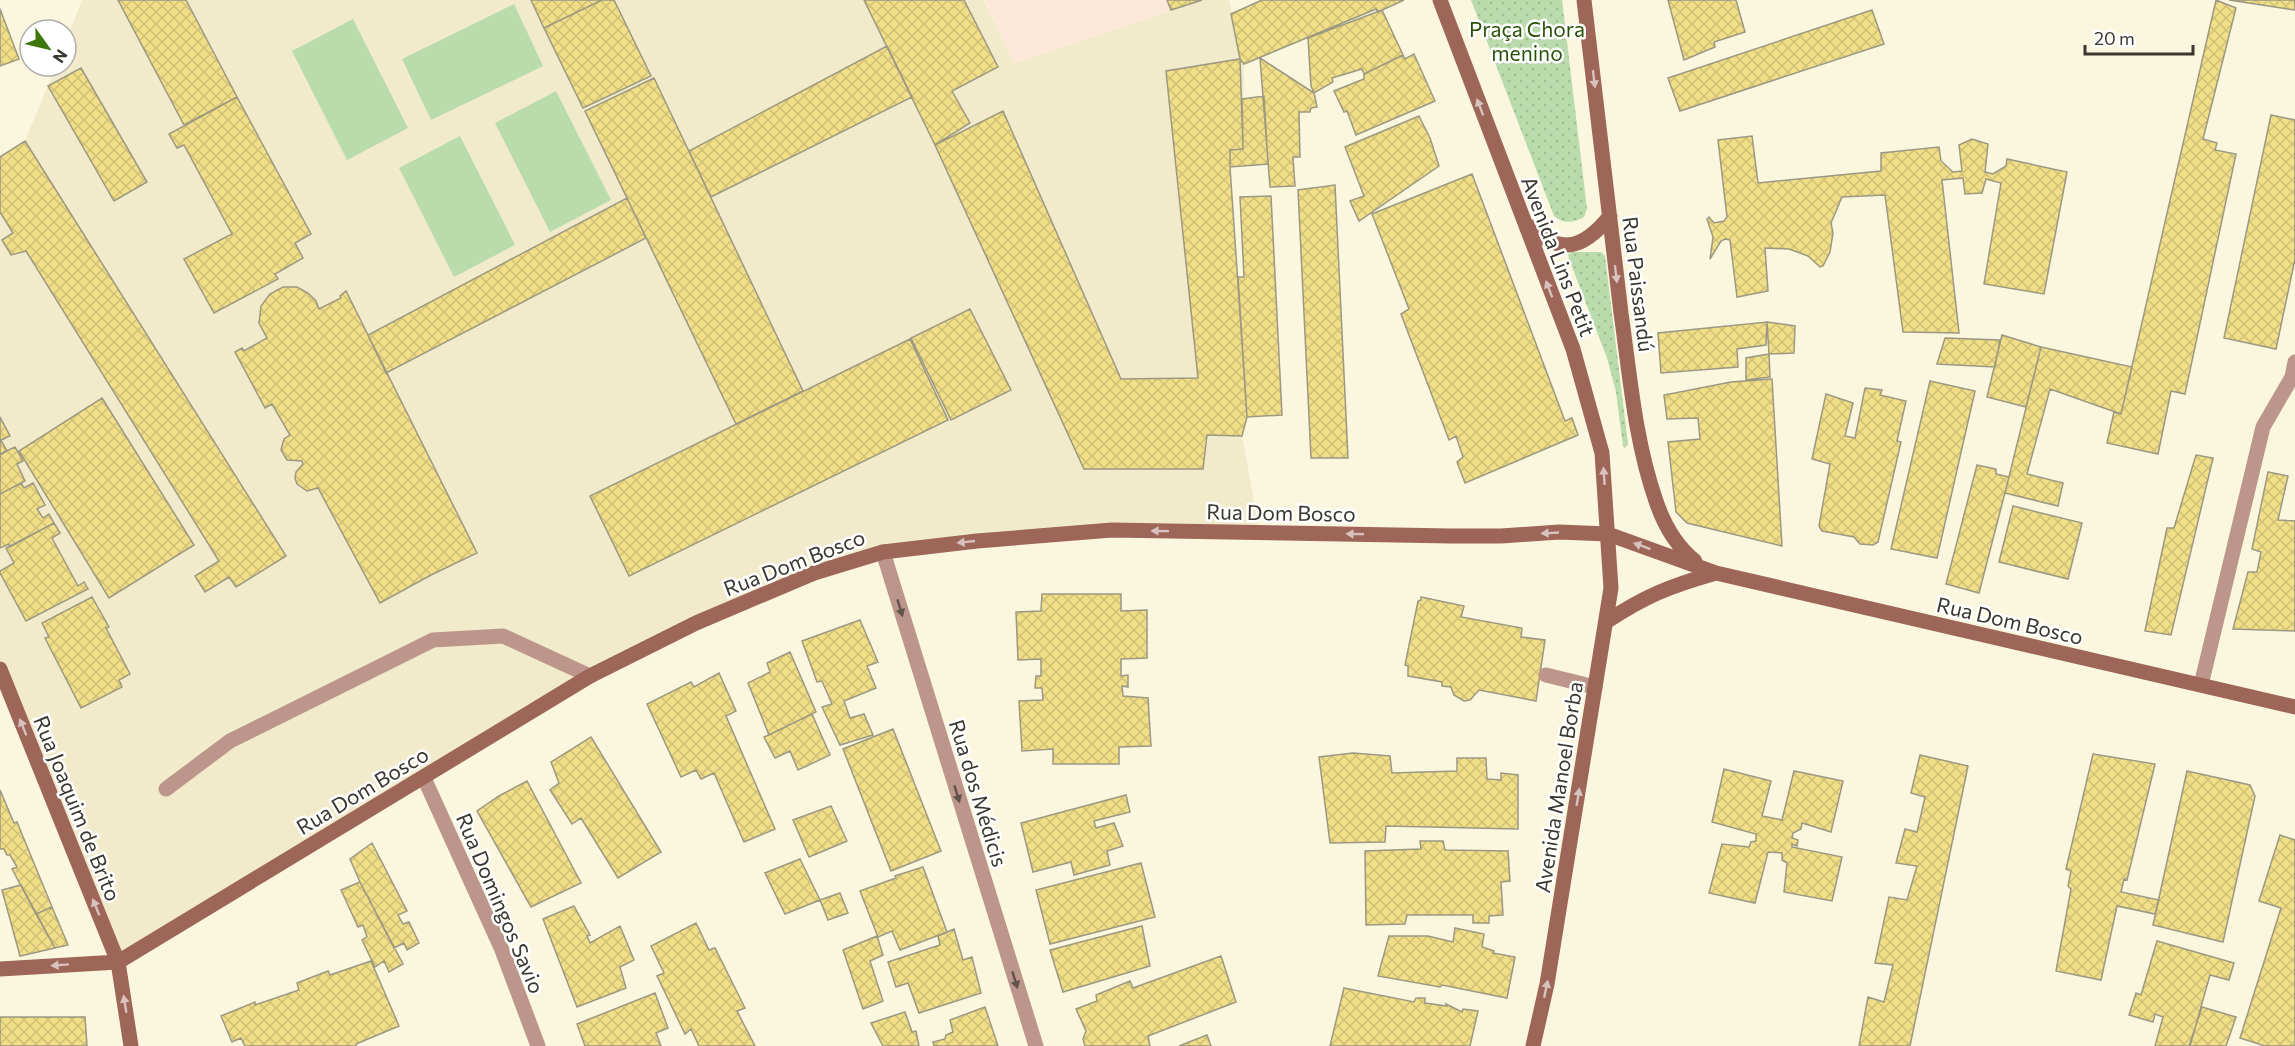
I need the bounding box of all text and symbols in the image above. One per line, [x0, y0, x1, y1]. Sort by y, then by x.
park label: Praça Chora menino [1469, 16, 1585, 65]
north arrow [18, 18, 78, 78]
scale bar [2085, 18, 2193, 56]
text: 20 m [2094, 27, 2135, 49]
text: N [50, 46, 72, 67]
one-way arrow [1589, 70, 1599, 89]
one-way arrow [1474, 98, 1484, 116]
street label: Avenida Lins Petit [1517, 173, 1601, 339]
street label: Rua Paissandú [1618, 215, 1660, 353]
one-way arrow [1612, 265, 1621, 284]
one-way arrow [1544, 280, 1554, 298]
one-way arrow [1599, 466, 1609, 485]
street label: Rua Dom Bosco [1206, 498, 1356, 526]
street label: Rua Dom Bosco [720, 524, 868, 600]
one-way arrow [1151, 526, 1170, 536]
one-way arrow [1540, 528, 1559, 538]
one-way arrow [1346, 529, 1365, 539]
one-way arrow [956, 538, 975, 547]
one-way arrow [1633, 541, 1651, 551]
street label: Rua Dom Bosco [1934, 591, 2086, 649]
one-way arrow [896, 599, 905, 617]
street label: Avenida Manoel Borba [1529, 680, 1587, 894]
street label: Rua Joaquim de Brito [29, 712, 127, 904]
street label: Rua dos Médicis [945, 716, 1013, 870]
one-way arrow [18, 717, 28, 735]
street label: Rua Dom Bosco [292, 741, 432, 839]
one-way arrow [953, 785, 962, 803]
one-way arrow [1573, 787, 1582, 806]
street label: Rua Domingos Savio [452, 809, 550, 997]
one-way arrow [91, 898, 101, 916]
one-way arrow [50, 961, 69, 970]
one-way arrow [1011, 971, 1020, 989]
one-way arrow [1542, 979, 1551, 998]
one-way arrow [120, 994, 129, 1013]

